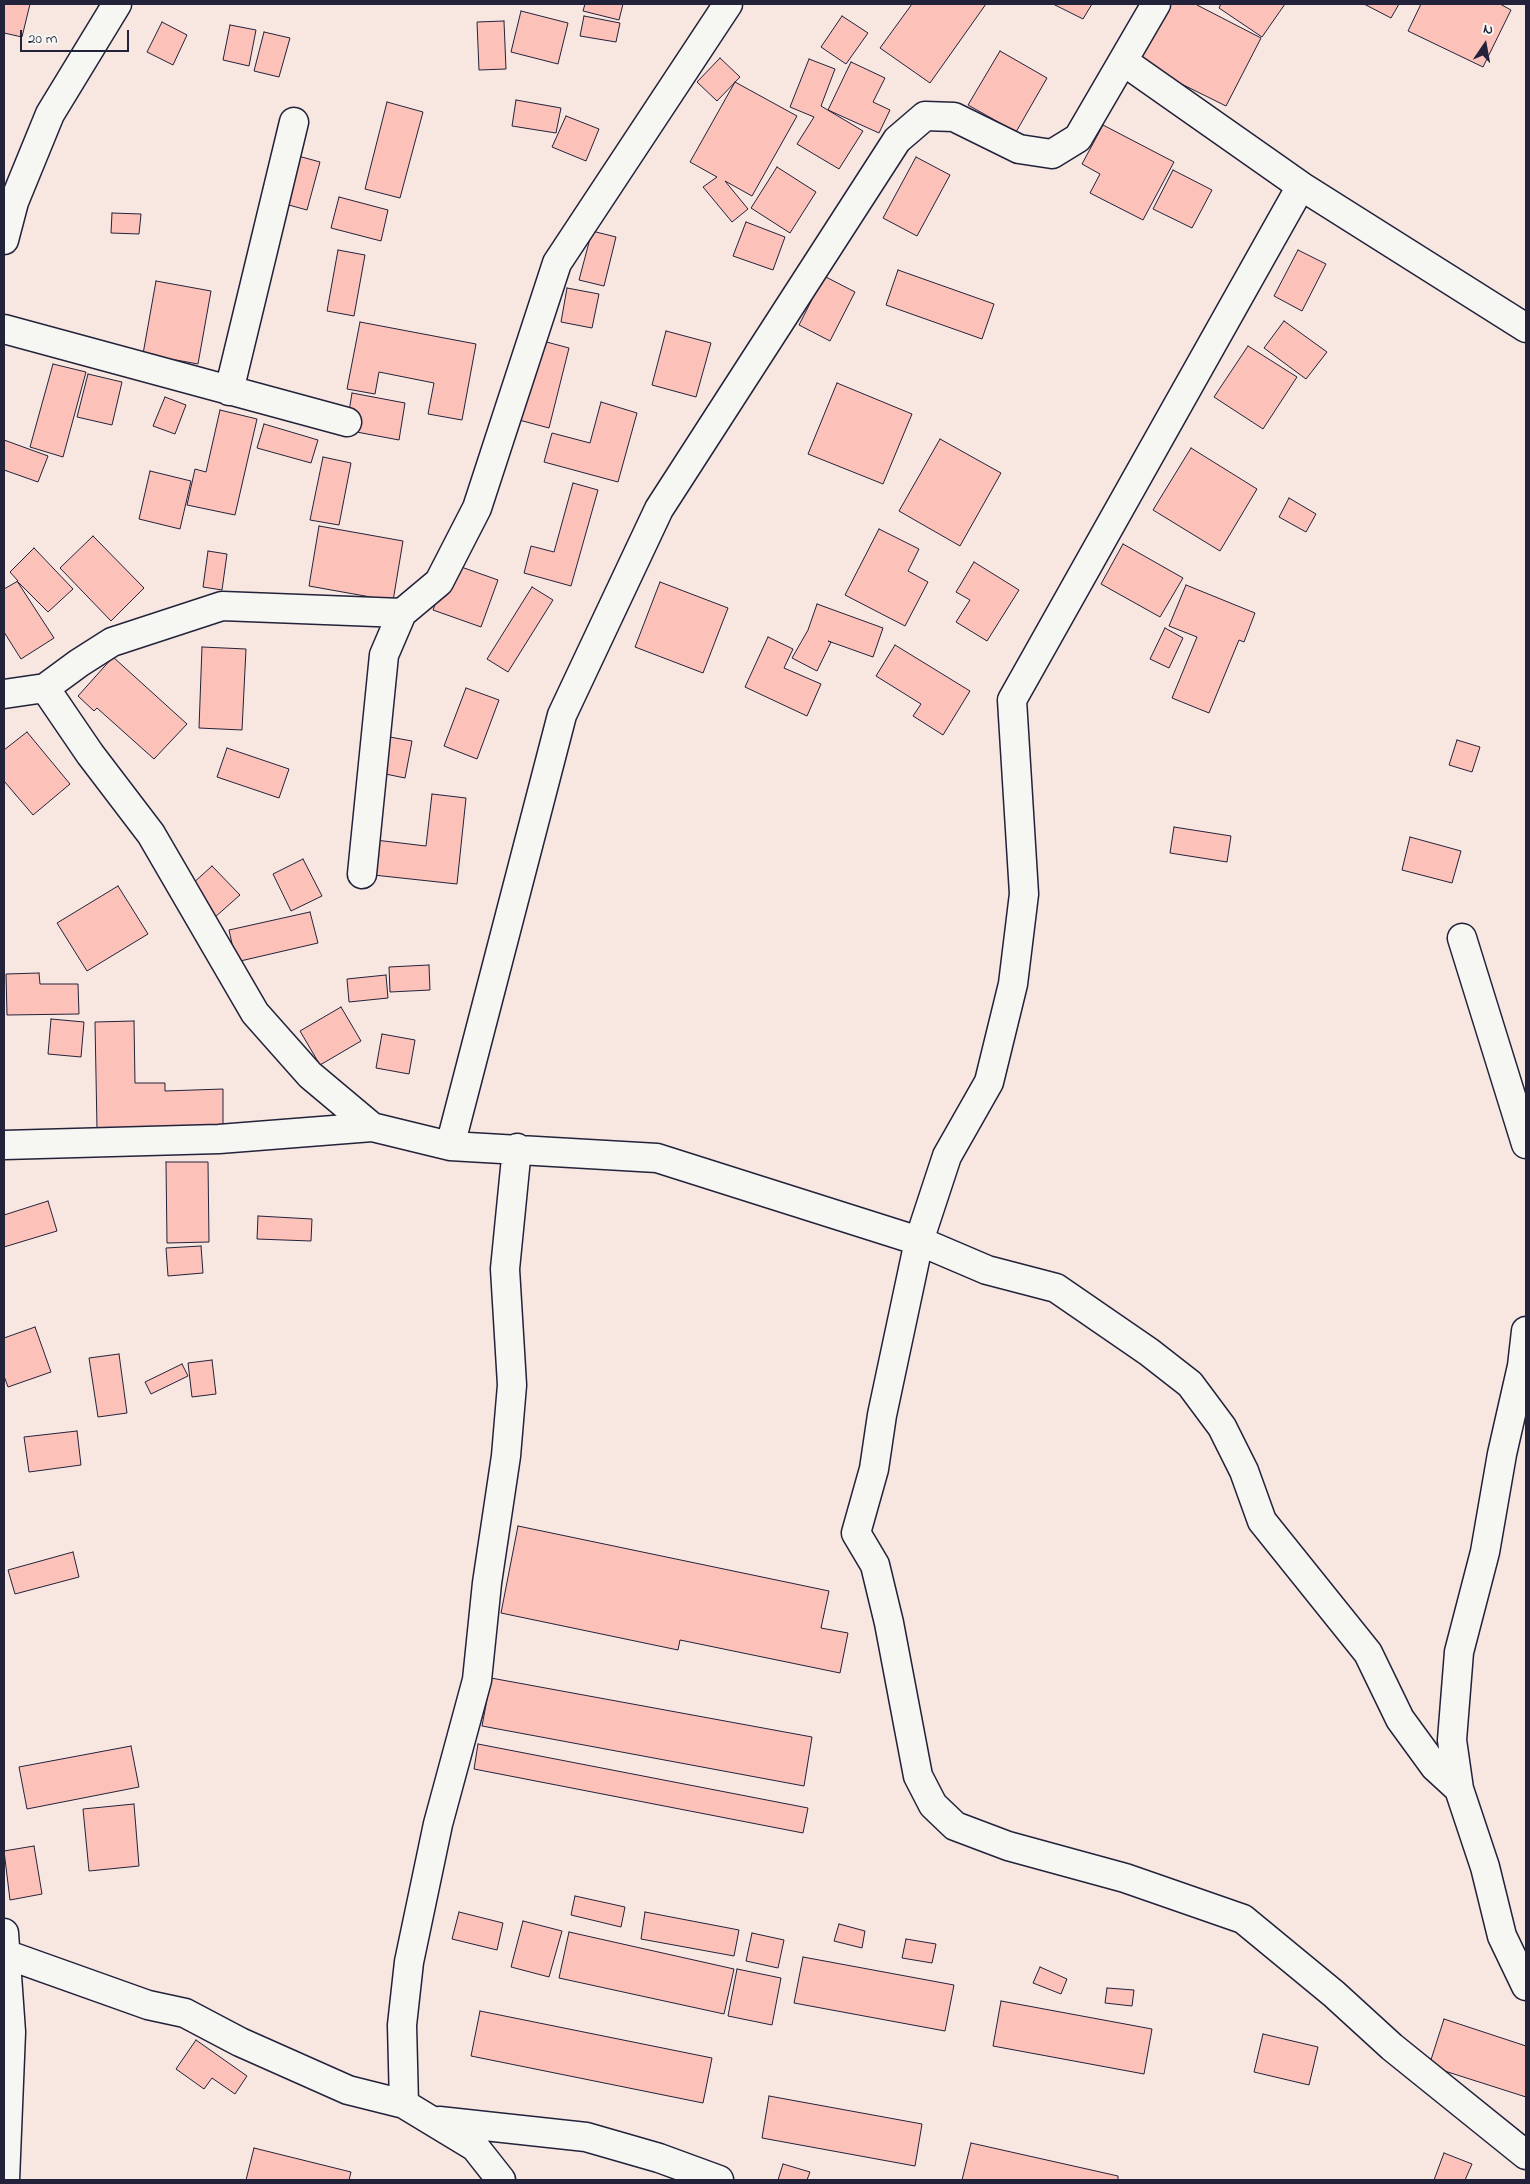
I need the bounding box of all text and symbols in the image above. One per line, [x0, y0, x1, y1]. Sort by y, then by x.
text: N [1481, 19, 1495, 41]
scale bar [22, 20, 131, 52]
north arrow [1460, 20, 1510, 70]
text: 20 m [28, 28, 57, 50]

